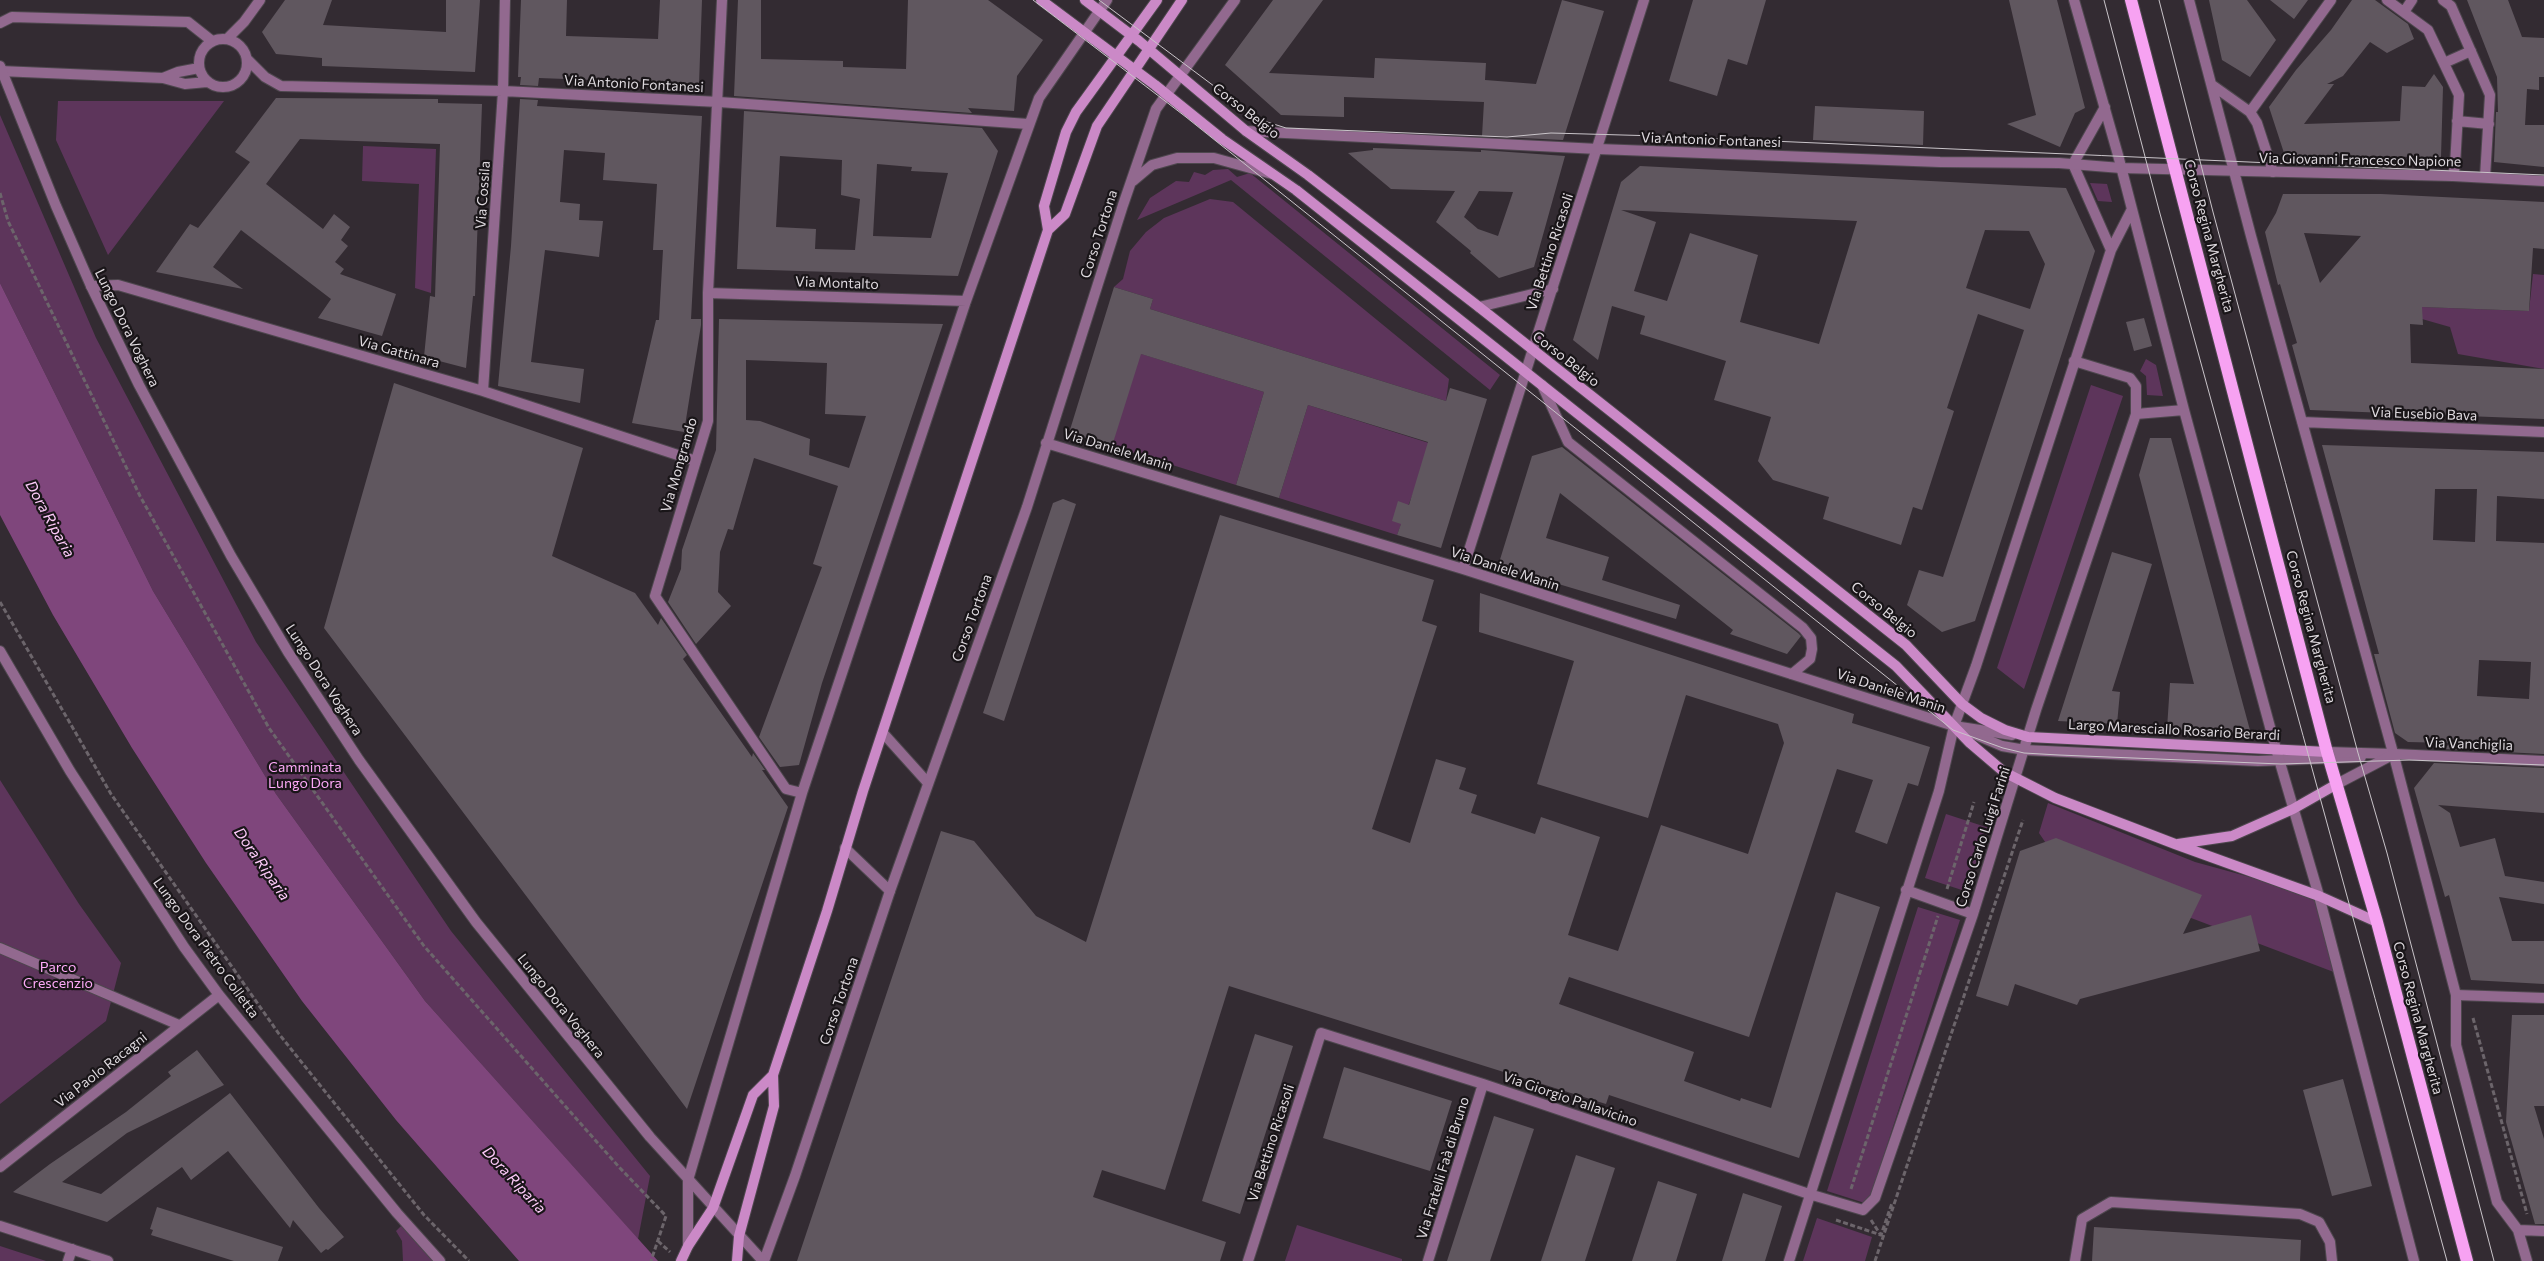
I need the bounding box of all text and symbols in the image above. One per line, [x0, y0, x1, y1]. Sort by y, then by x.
street label: Via Antonio Fontanesi [564, 72, 704, 96]
street label: Corso Belgio [1209, 80, 1283, 142]
street label: Via Antonio Fontanesi [1641, 129, 1781, 151]
street label: Via Giovanni Francesco Napione [2259, 150, 2461, 170]
street label: Corso Regina Margherita [2180, 158, 2238, 314]
street label: Via Cossila [472, 160, 494, 230]
street label: Corso Tortona [1077, 188, 1121, 280]
street label: Via Bettino Ricasoli [1523, 191, 1577, 313]
street label: Lungo Dora Voghera [91, 266, 163, 390]
street label: Via Montalto [795, 273, 879, 293]
street label: Corso Belgio [1529, 328, 1603, 390]
street label: Via Gattinara [356, 332, 442, 372]
street label: Via Eusebio Bava [2370, 404, 2478, 424]
street label: Via Mongrando [657, 416, 701, 514]
street label: Via Daniele Manin [1061, 425, 1175, 475]
water label: Dora Riparia [22, 478, 78, 560]
street label: Via Daniele Manin [1448, 543, 1562, 595]
street label: Corso Regina Margherita [2282, 549, 2340, 705]
street label: Corso Tortona [948, 572, 996, 664]
street label: Corso Belgio [1848, 578, 1920, 642]
street label: Lungo Dora Voghera [282, 621, 366, 739]
street label: Via Daniele Manin [1834, 665, 1948, 717]
street label: Largo Maresciallo Rosario Berardi [2067, 716, 2281, 744]
street label: Via Vanchiglia [2425, 734, 2513, 754]
park label: Camminata Lungo Dora [268, 759, 342, 792]
street label: Corso Carlo Luigi Farini [1952, 764, 2014, 910]
water label: Dora Riparia [230, 824, 294, 904]
street label: Lungo Dora Pietro Colletta [149, 875, 263, 1021]
street label: Corso Regina Margherita [2389, 940, 2447, 1096]
street label: Lungo Dora Voghera [514, 950, 608, 1062]
street label: Corso Tortona [816, 955, 862, 1047]
park label: Parco Crescenzio [23, 959, 93, 992]
street label: Via Paolo Racagni [52, 1029, 150, 1111]
street label: Via Giorgio Pallavicino [1500, 1068, 1640, 1130]
street label: Via Bettino Ricasoli [1244, 1082, 1298, 1204]
street label: Via Fratelli Faà di Bruno [1413, 1095, 1473, 1241]
water label: Dora Riparia [478, 1143, 550, 1217]

